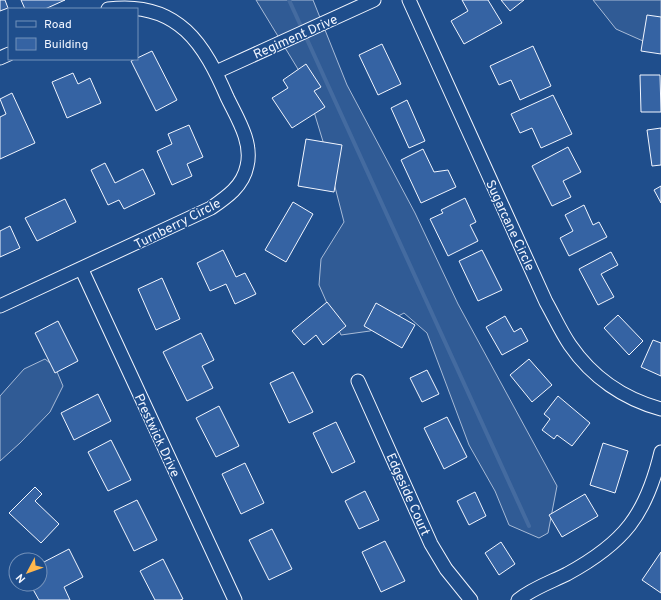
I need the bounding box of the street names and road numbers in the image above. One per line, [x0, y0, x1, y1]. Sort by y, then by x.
street label: Regiment Drive [251, 12, 340, 64]
street label: Sugarcane Circle [481, 178, 537, 274]
street label: Turnberry Circle [132, 196, 224, 253]
street label: Prestwick Drive [130, 392, 183, 480]
street label: Edgeside Court [382, 451, 433, 539]

